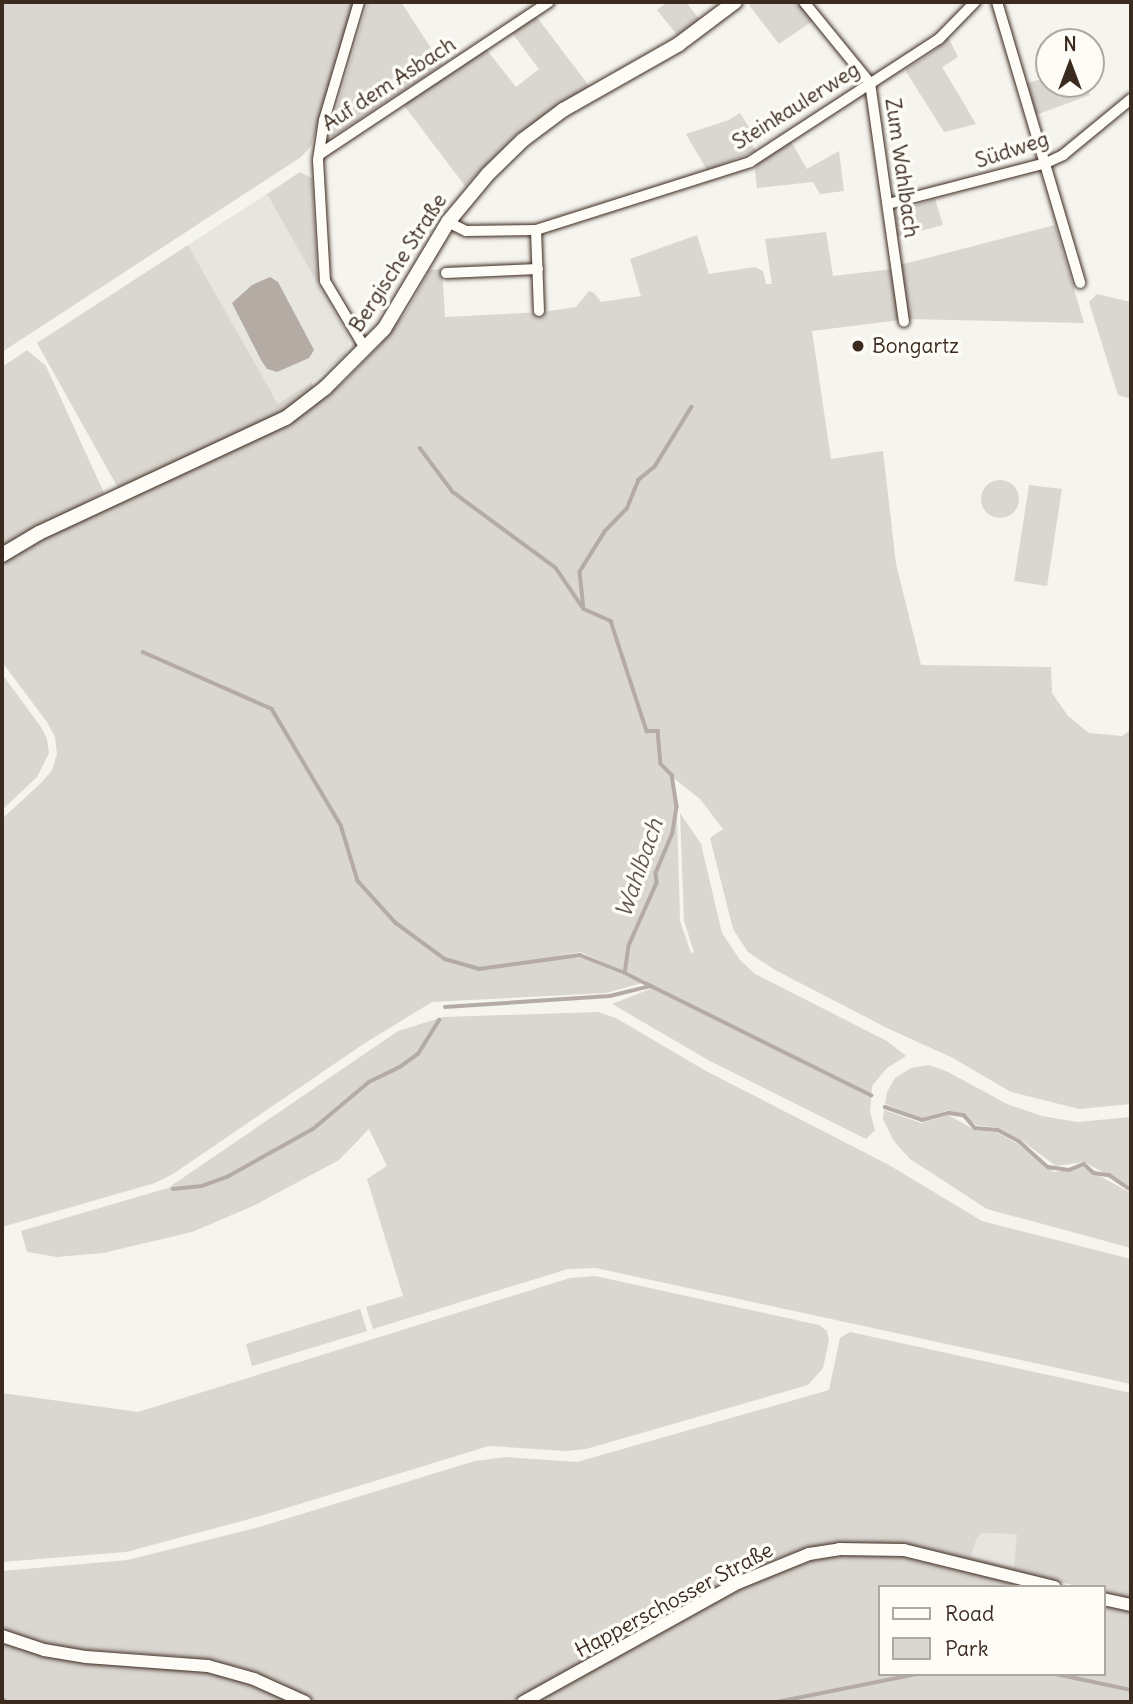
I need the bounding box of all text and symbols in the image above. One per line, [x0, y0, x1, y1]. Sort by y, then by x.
north arrow [1035, 28, 1105, 98]
street label: Auf dem Asbach [318, 32, 460, 136]
text: N [1063, 32, 1077, 56]
street label: Steinkaulerweg [728, 57, 864, 155]
street label: Zum Wahlbach [880, 97, 924, 239]
street label: Südweg [972, 126, 1052, 174]
street label: Bergische Straße [344, 189, 452, 337]
place label: Bongartz [872, 333, 959, 359]
marker: Bongartz [850, 338, 866, 354]
water label: Wahlbach [609, 815, 669, 921]
street label: Happerschosser Straße [571, 1537, 777, 1663]
legend [878, 1585, 1105, 1676]
text: Road [945, 1600, 994, 1627]
text: Park [945, 1635, 988, 1662]

